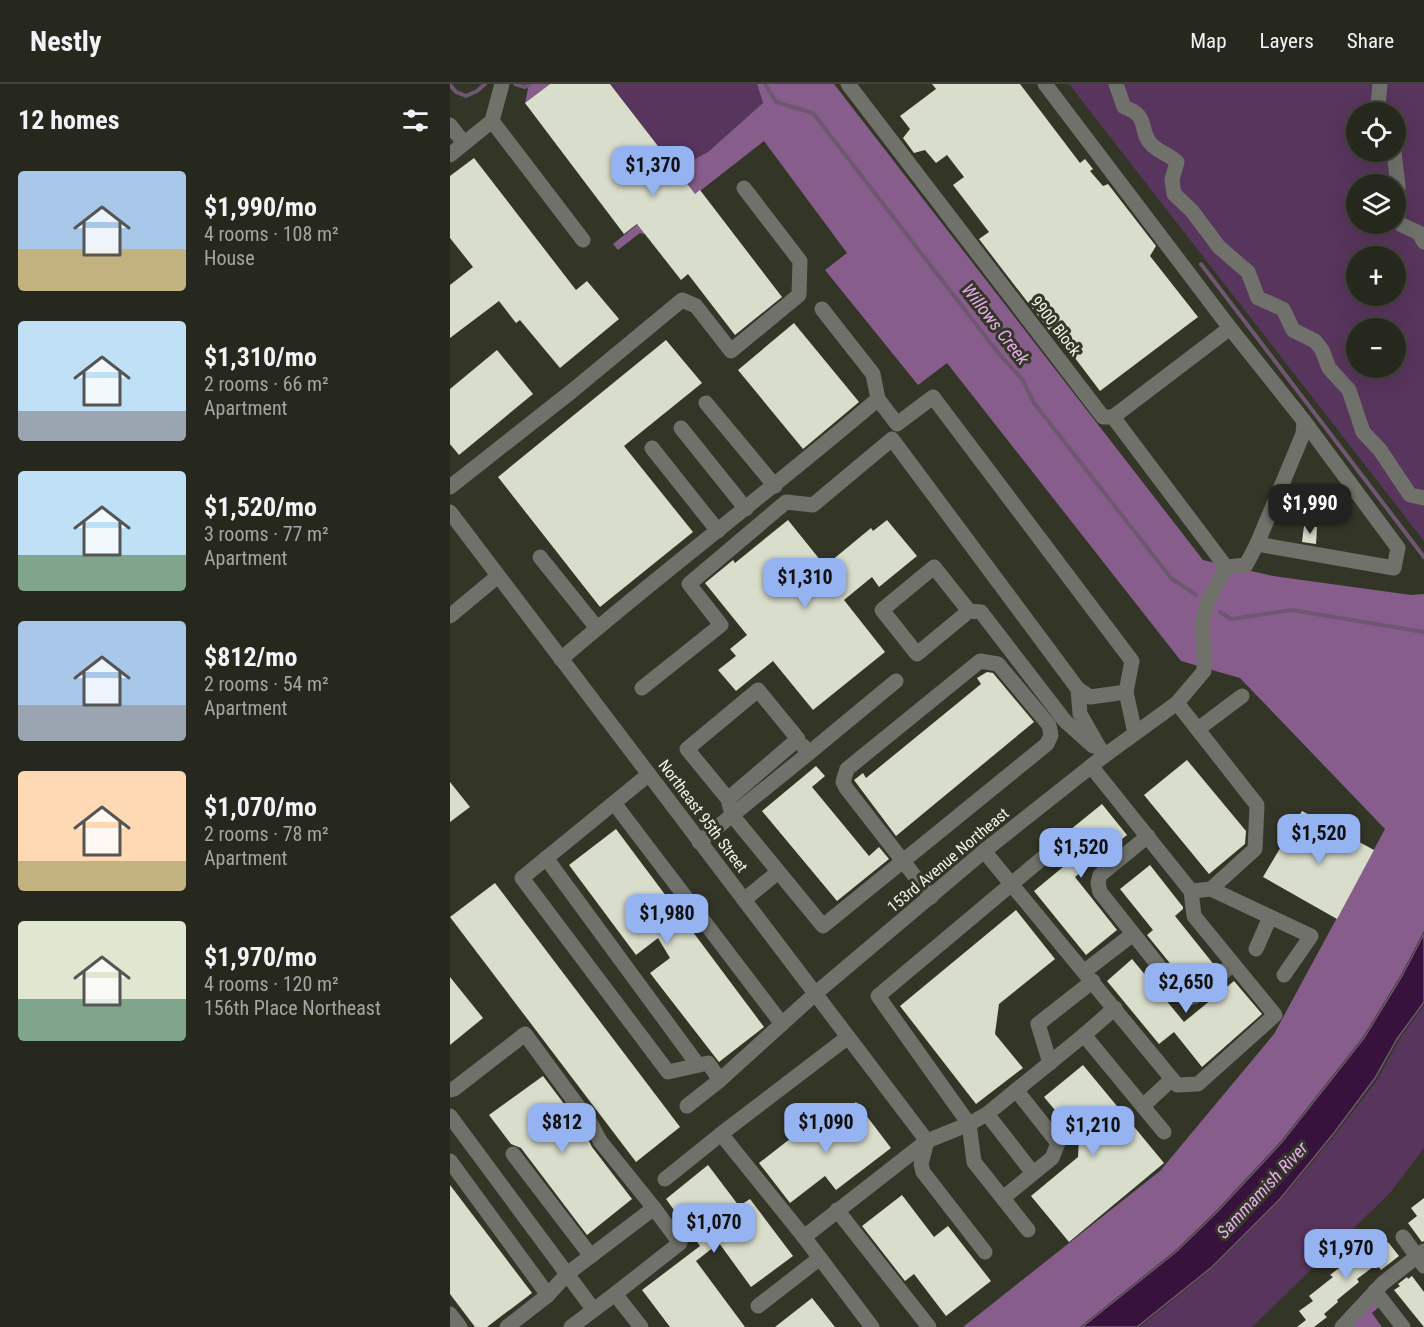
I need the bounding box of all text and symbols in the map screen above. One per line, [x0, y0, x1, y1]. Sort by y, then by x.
text: Nestly [30, 25, 101, 58]
text: Map [1190, 29, 1227, 53]
text: Layers [1260, 29, 1314, 53]
text: Share [1347, 29, 1394, 53]
map controls [1346, 102, 1406, 378]
button: locate [1346, 102, 1406, 162]
icon: filters [399, 104, 432, 137]
text: 12 homes [18, 105, 120, 135]
pin: $1,370 [604, 146, 702, 197]
text: $1,370 [625, 153, 681, 177]
button: layers [1346, 174, 1406, 234]
text: $1,990/mo [204, 192, 317, 222]
icon: home [66, 195, 138, 267]
text: 4 rooms · 108 m² [204, 222, 339, 246]
text: House [204, 246, 255, 270]
button: + [1346, 246, 1406, 306]
water label: Willows Creek [958, 279, 1035, 369]
street label: 9900 Block [1027, 292, 1086, 360]
button: − [1346, 318, 1406, 378]
text: $1,310/mo [204, 342, 317, 372]
icon: home [66, 345, 138, 417]
text: 2 rooms · 66 m² [204, 372, 329, 396]
text: Apartment [204, 396, 288, 420]
pin: $1,990 [1261, 484, 1359, 535]
text: $1,990 [1282, 491, 1338, 515]
text: $1,520/mo [204, 492, 317, 522]
icon: home [66, 495, 138, 567]
text: 3 rooms · 77 m² [204, 522, 329, 546]
text: Apartment [204, 546, 288, 570]
pin: $1,310 [756, 558, 854, 609]
text: $1,310 [777, 565, 833, 589]
text: $812/mo [204, 642, 297, 672]
icon: home [66, 645, 138, 717]
text: 2 rooms · 54 m² [204, 672, 329, 696]
text: Apartment [204, 696, 288, 720]
street label: Northeast 95th Street [654, 756, 752, 876]
text: $1,070/mo [204, 792, 317, 822]
icon: home [66, 795, 138, 867]
street label: 153rd Avenue Northeast [883, 803, 1013, 916]
pin: $1,520 [1270, 814, 1368, 865]
text: $1,520 [1291, 821, 1347, 845]
text: 2 rooms · 78 m² [204, 822, 329, 846]
pin: $1,520 [1032, 828, 1130, 879]
text: $1,520 [1053, 835, 1109, 859]
text: Apartment [204, 846, 288, 870]
pin: $1,980 [618, 894, 716, 945]
text: $1,980 [639, 901, 695, 925]
text: $1,970/mo [204, 942, 317, 972]
icon: home [66, 945, 138, 1017]
pin: $2,650 [1137, 963, 1235, 1014]
text: $2,650 [1158, 970, 1214, 994]
text: 4 rooms · 120 m² [204, 972, 339, 996]
text: 156th Place Northeast [204, 996, 381, 1020]
pin: $812 [526, 1103, 598, 1154]
pin: $1,090 [777, 1103, 875, 1154]
pin: $1,210 [1044, 1106, 1142, 1157]
text: $812 [542, 1110, 582, 1134]
text: $1,090 [798, 1110, 854, 1134]
text: $1,210 [1065, 1113, 1121, 1137]
water label: Sammamish River [1212, 1137, 1312, 1242]
pin: $1,070 [665, 1203, 763, 1254]
text: $1,070 [686, 1210, 742, 1234]
pin: $1,970 [1297, 1229, 1395, 1280]
text: $1,970 [1318, 1236, 1374, 1260]

